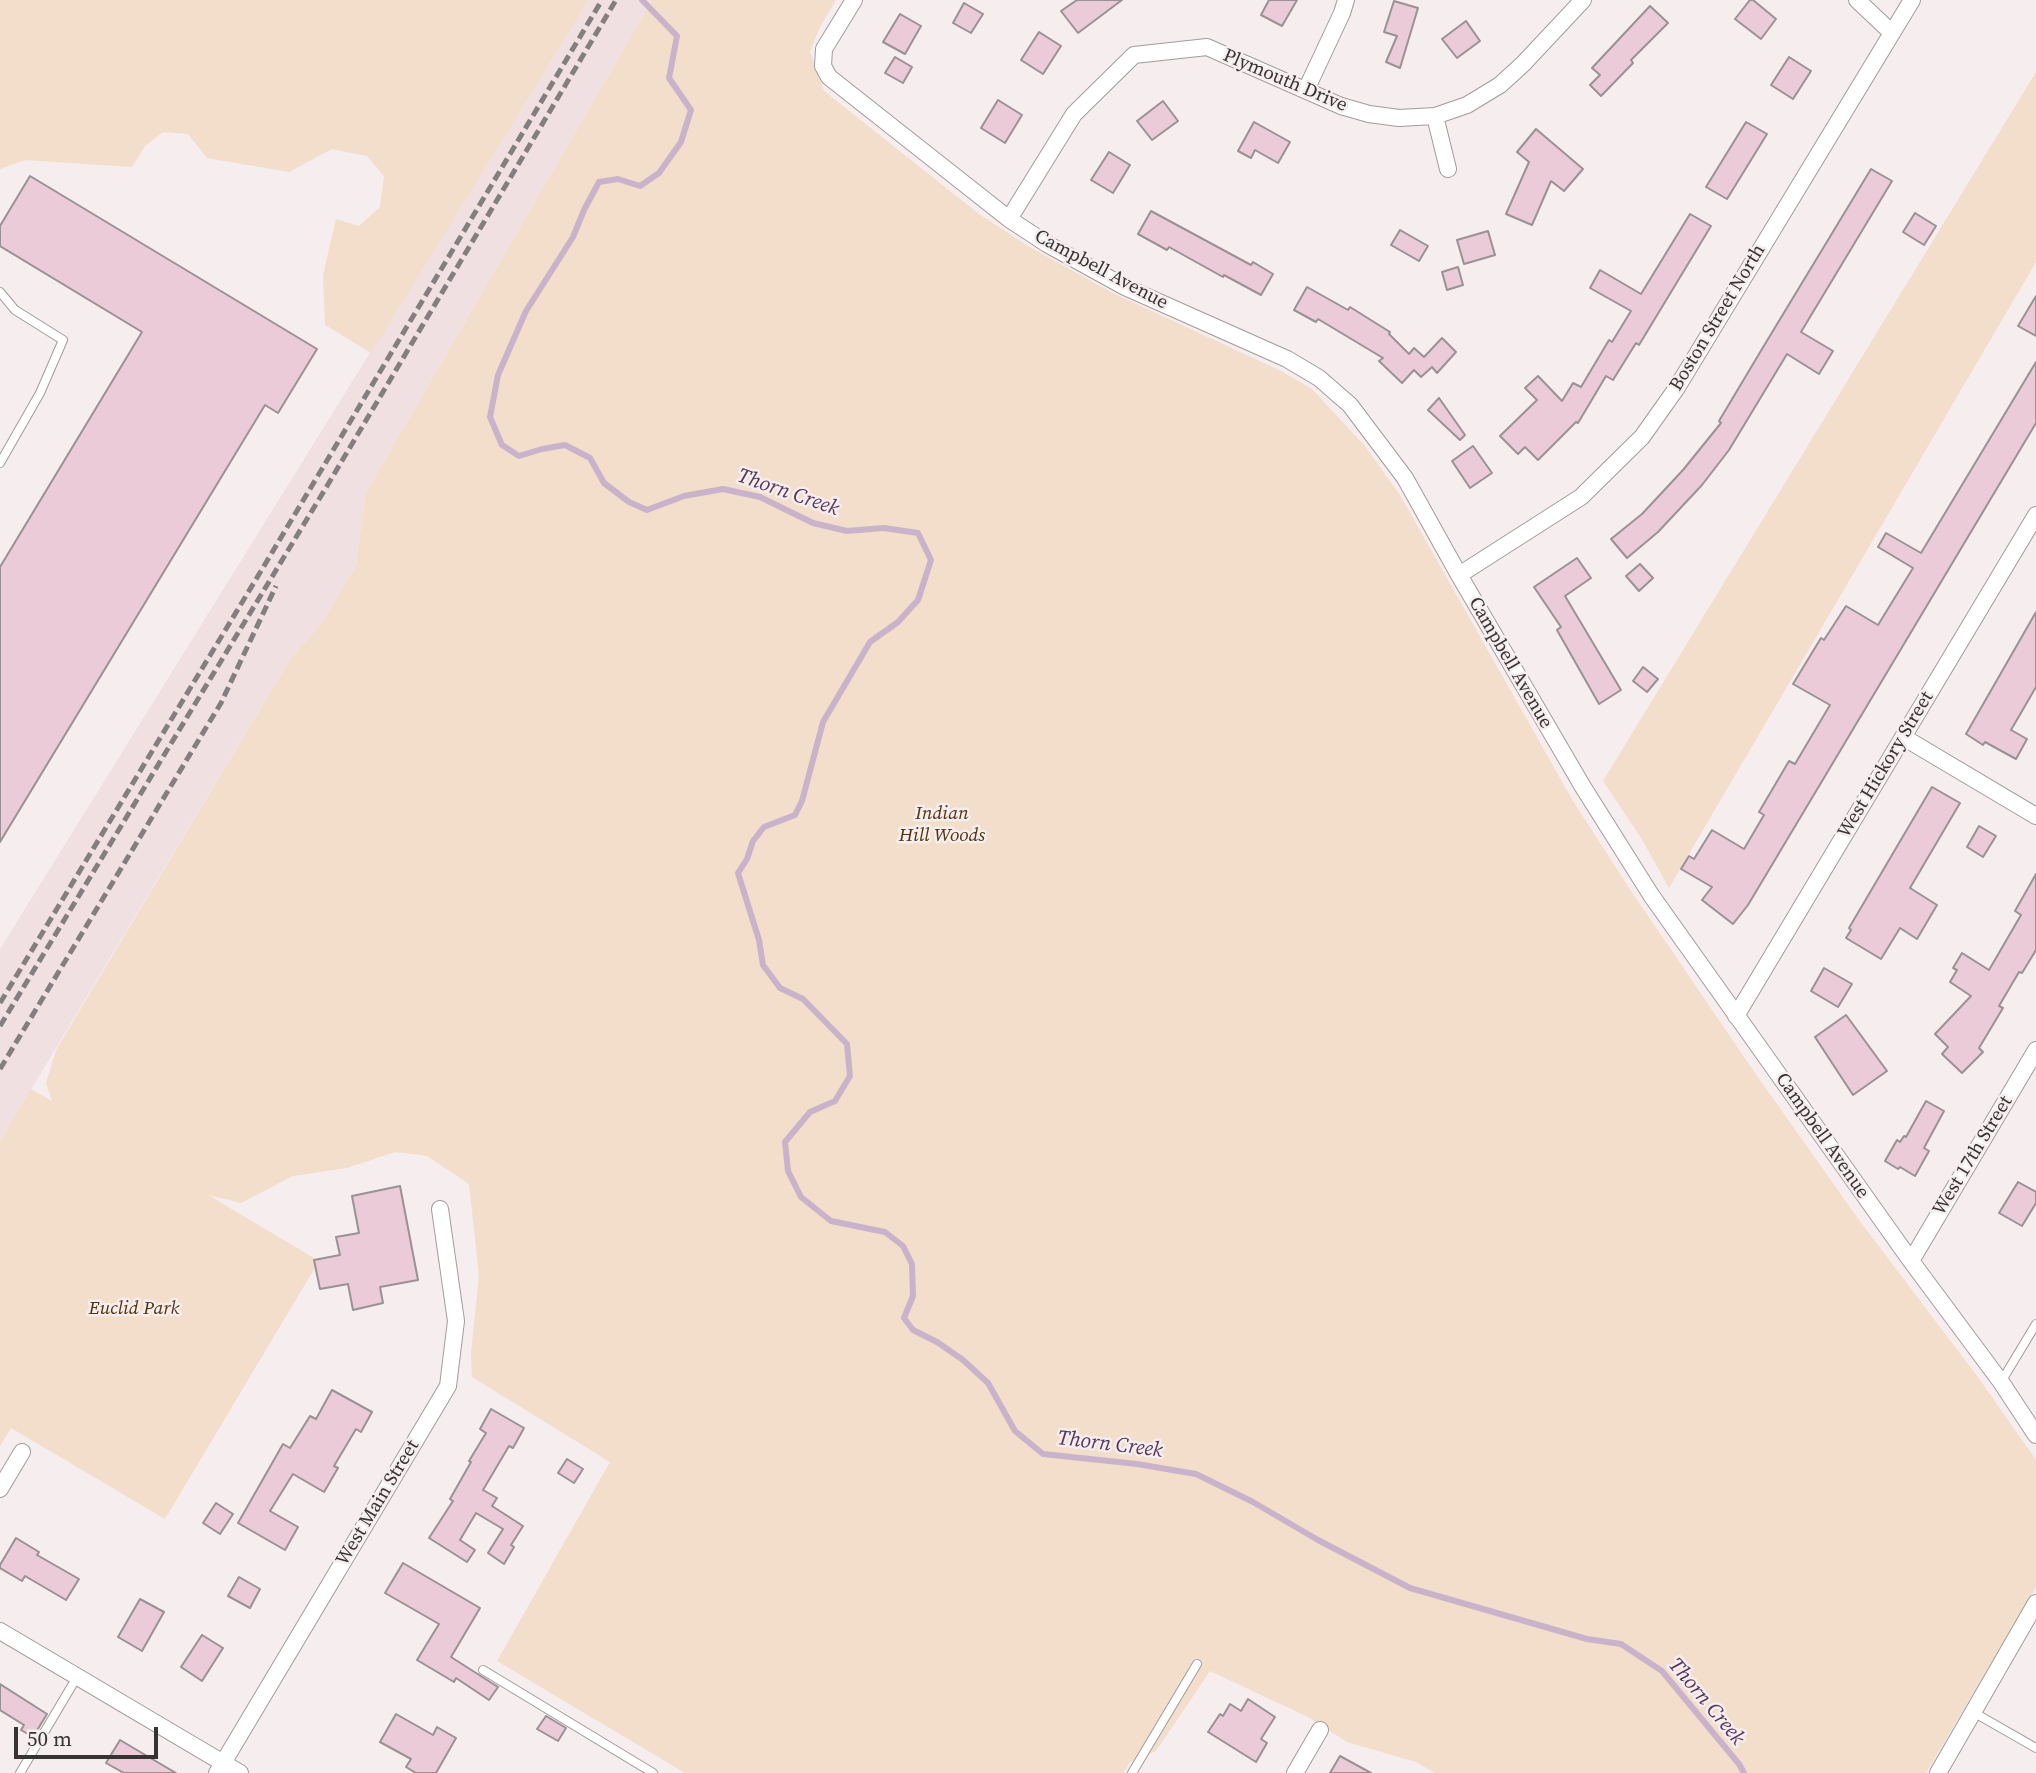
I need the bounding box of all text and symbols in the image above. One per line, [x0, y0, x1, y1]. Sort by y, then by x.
street label: Plymouth Drive [1219, 45, 1351, 117]
street label: Campbell Avenue [1030, 225, 1172, 315]
street label: Boston Street North [1665, 241, 1771, 395]
water label: Thorn Creek [734, 464, 842, 522]
street label: Campbell Avenue [1463, 593, 1557, 733]
street label: West Hickory Street [1833, 688, 1939, 842]
park label: Indian Hill Woods [899, 803, 985, 847]
street label: Campbell Avenue [1770, 1069, 1874, 1203]
street label: West 17th Street [1928, 1092, 2018, 1220]
park label: Euclid Park [88, 1298, 180, 1320]
water label: Thorn Creek [1056, 1426, 1164, 1464]
street label: West Main Street [332, 1436, 424, 1570]
water label: Thorn Creek [1662, 1653, 1750, 1751]
scale bar [18, 1714, 161, 1758]
text: 50 m [27, 1724, 72, 1753]

